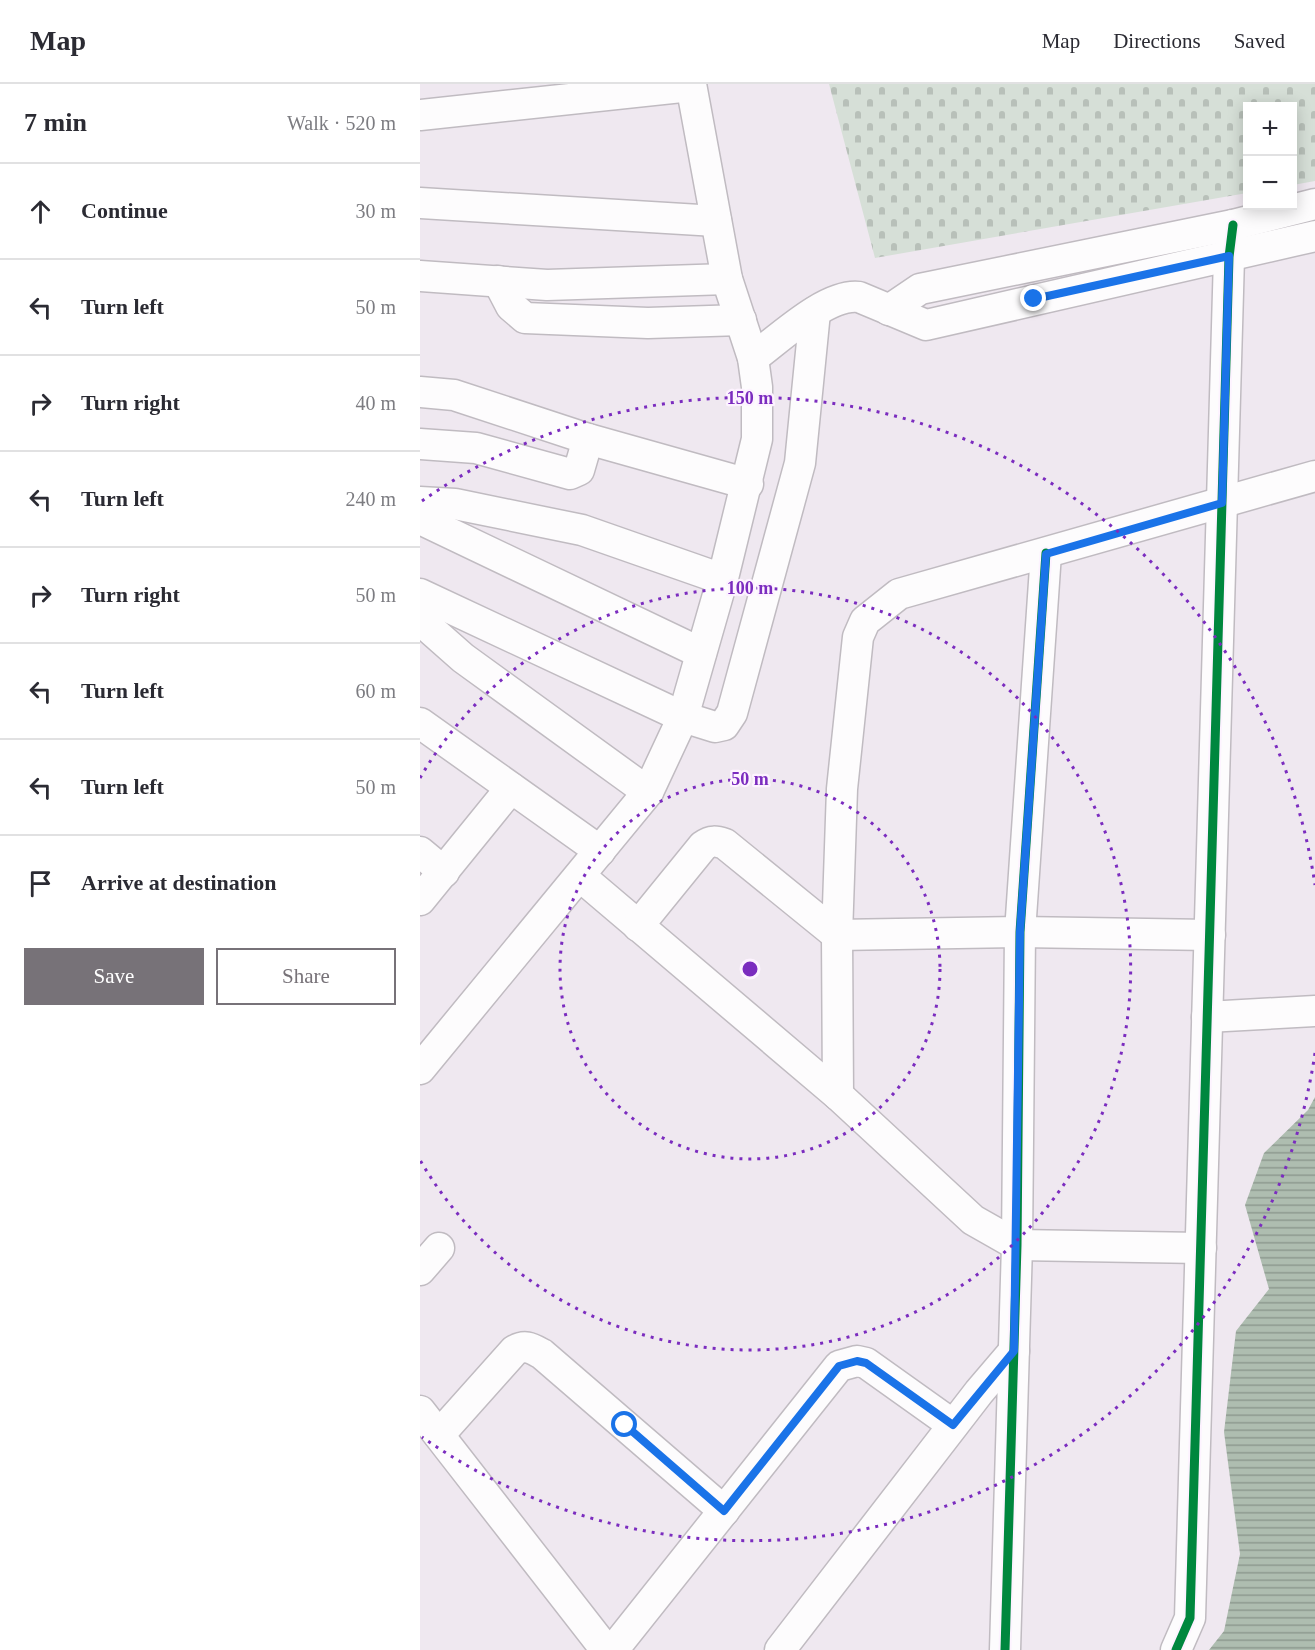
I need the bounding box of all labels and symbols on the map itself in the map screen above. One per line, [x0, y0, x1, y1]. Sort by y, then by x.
route end [1020, 285, 1046, 311]
text: 150 m [727, 388, 773, 408]
text: 100 m [727, 578, 773, 598]
text: 50 m [731, 769, 769, 789]
centre of rings [740, 959, 760, 979]
route start [611, 1411, 637, 1437]

